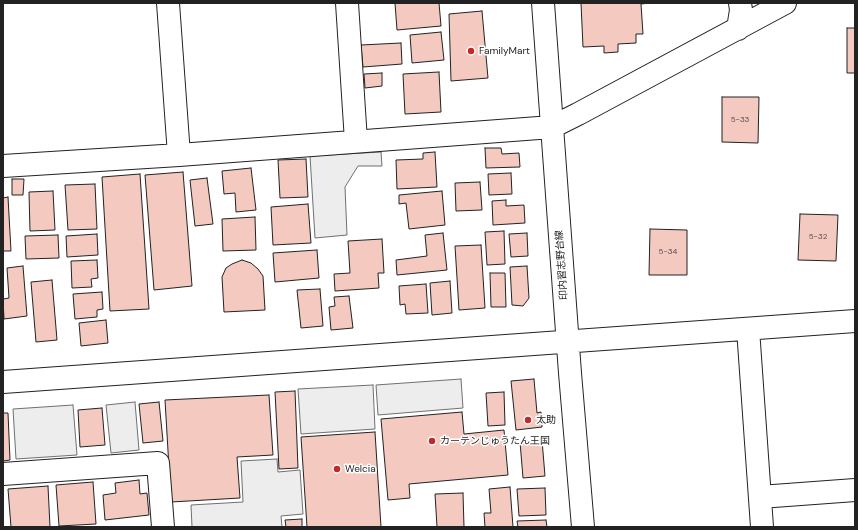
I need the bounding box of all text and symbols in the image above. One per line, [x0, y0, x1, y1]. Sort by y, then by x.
place label: FamilyMart [479, 45, 530, 57]
marker: FamilyMart [466, 46, 476, 56]
house number: 5-33 [731, 115, 749, 125]
street label: 印内習志野台線 [554, 230, 570, 300]
house number: 5-32 [809, 232, 827, 242]
house number: 5-34 [659, 247, 677, 257]
place label: 太助 [536, 414, 556, 426]
marker: 太助 [523, 415, 533, 425]
place label: カーテンじゅうたん王国 [440, 435, 550, 447]
marker: カーテンじゅうたん王国 [427, 436, 437, 446]
place label: Welcia [345, 463, 376, 475]
marker: Welcia [332, 464, 342, 474]

